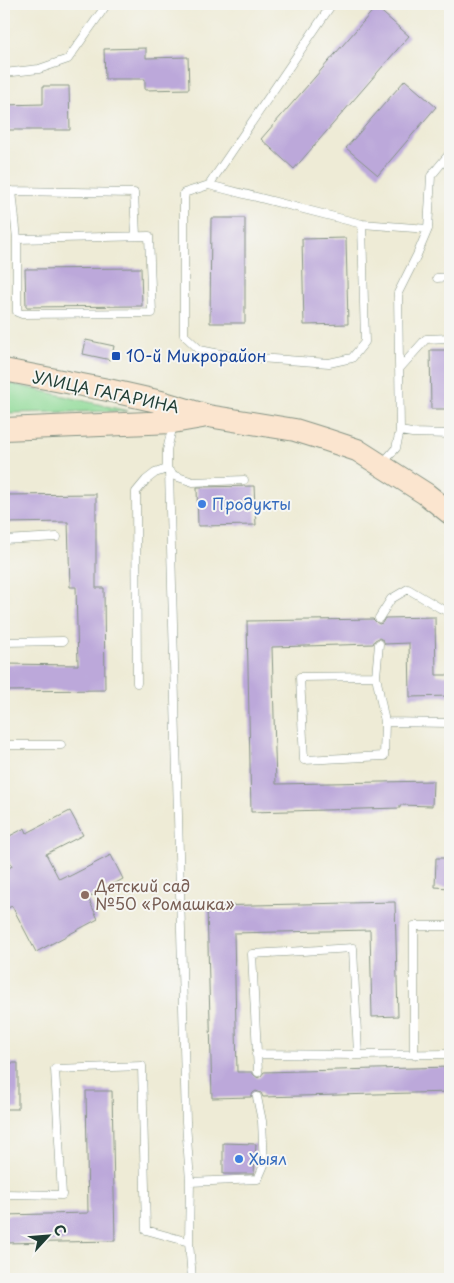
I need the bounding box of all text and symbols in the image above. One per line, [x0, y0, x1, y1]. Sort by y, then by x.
place label: 10-й Микрорайон [126, 343, 267, 367]
marker: 10-й Микрорайон [110, 350, 122, 362]
street label: УЛИЦА ГАГАРИНА [31, 364, 182, 418]
place label: Продукты [212, 491, 291, 515]
marker: Продукты [196, 498, 208, 510]
place label: Детский сад №50 «Ромашка» [94, 873, 234, 915]
marker: Детский сад №50 «Ромашка» [79, 889, 91, 901]
place label: Хыял [249, 1146, 287, 1170]
marker: Хыял [233, 1153, 245, 1165]
north arrow [22, 1210, 72, 1260]
text: С [48, 1221, 72, 1239]

